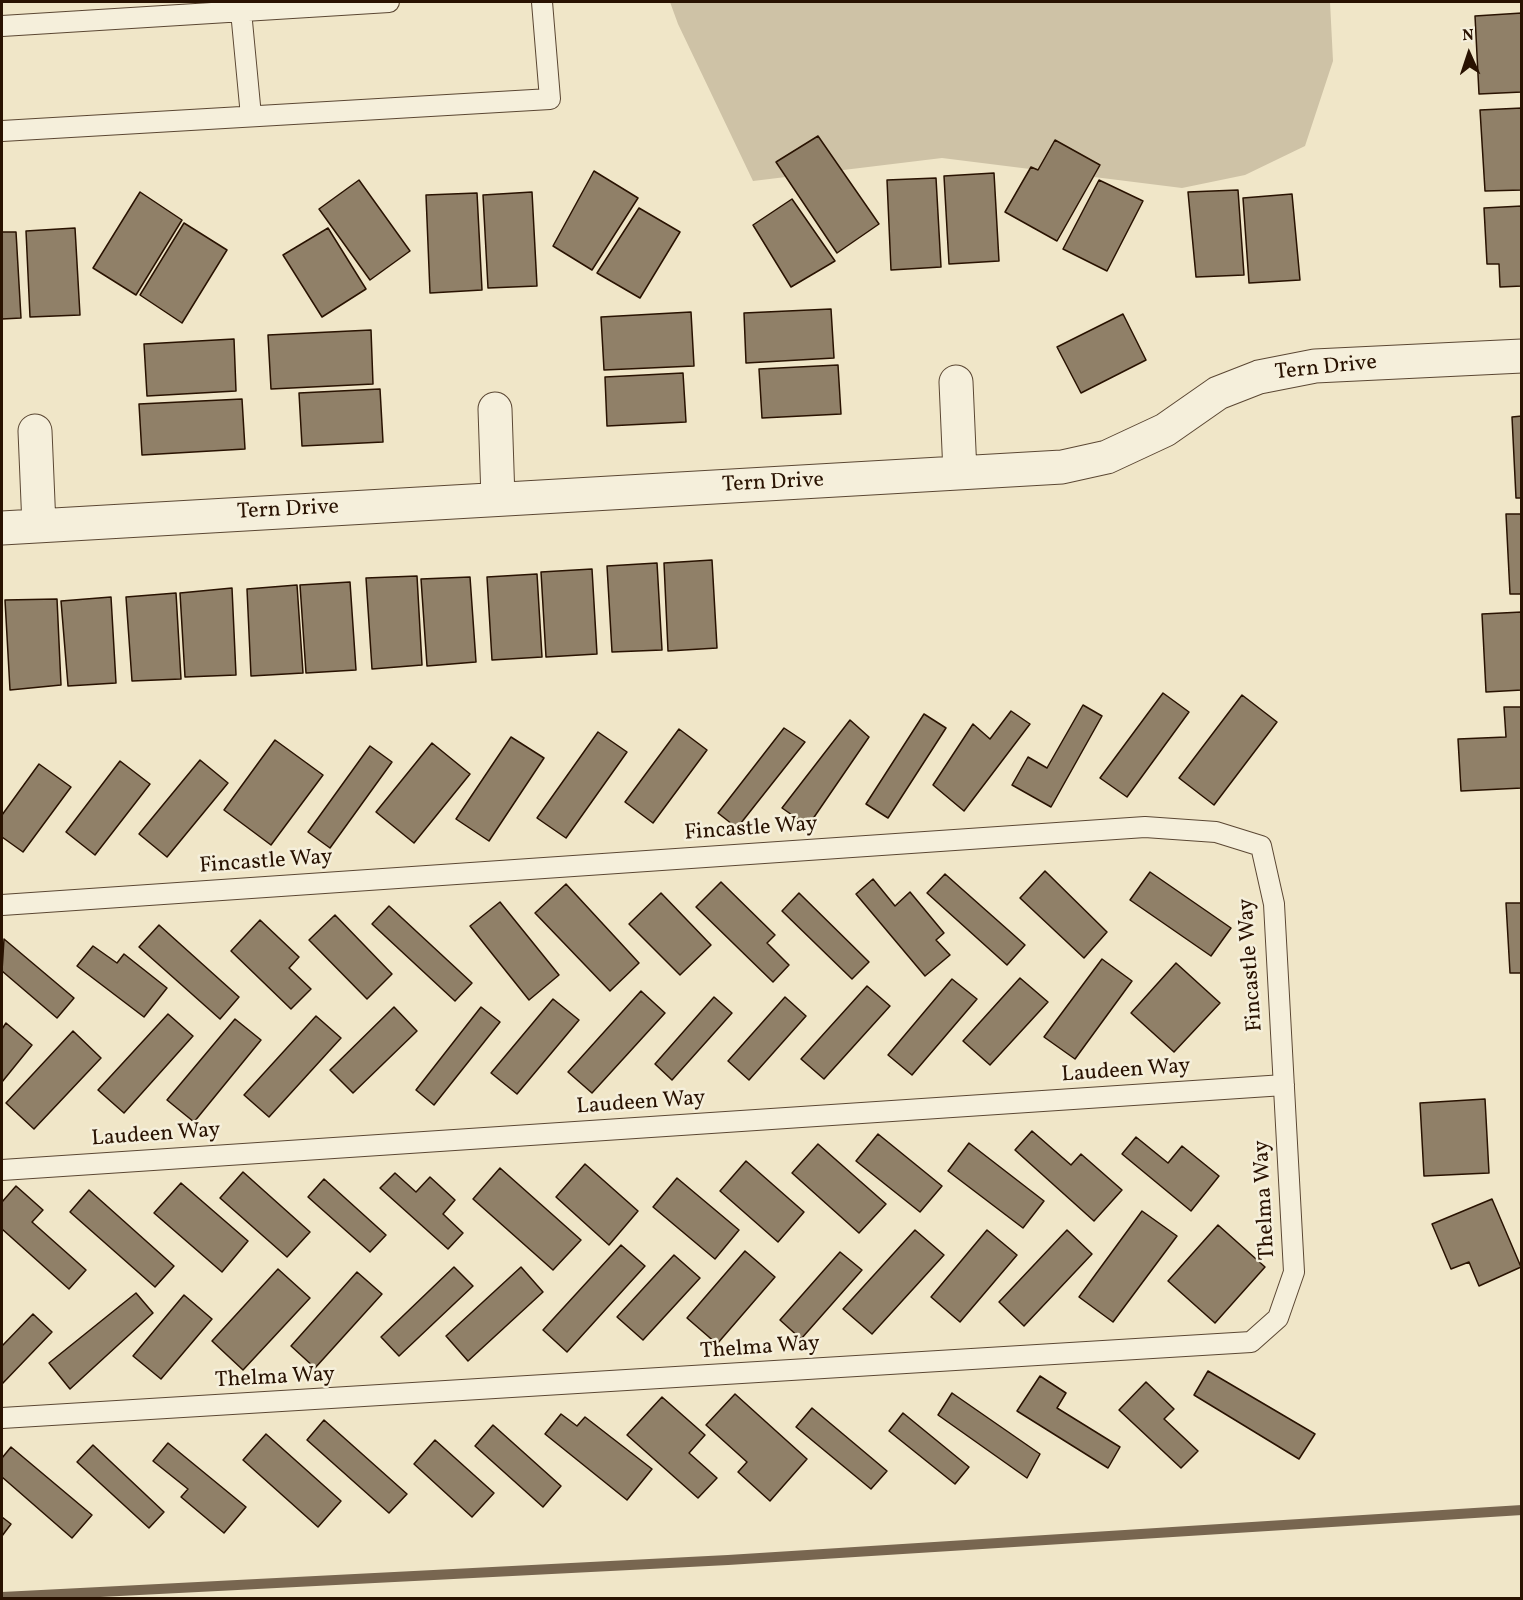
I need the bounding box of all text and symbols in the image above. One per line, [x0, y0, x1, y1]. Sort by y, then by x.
north arrow [1439, 24, 1499, 84]
text: N [1462, 25, 1474, 47]
street label: Tern Drive [1274, 351, 1378, 387]
street label: Tern Drive [721, 468, 825, 500]
street label: Tern Drive [236, 495, 340, 527]
street label: Fincastle Way [683, 812, 819, 848]
street label: Fincastle Way [198, 845, 334, 881]
street label: Fincastle Way [1234, 897, 1270, 1033]
street label: Laudeen Way [1061, 1054, 1191, 1090]
street label: Laudeen Way [576, 1086, 706, 1122]
street label: Laudeen Way [91, 1118, 221, 1154]
street label: Thelma Way [1250, 1139, 1282, 1261]
street label: Thelma Way [699, 1332, 821, 1366]
street label: Thelma Way [214, 1363, 336, 1395]

